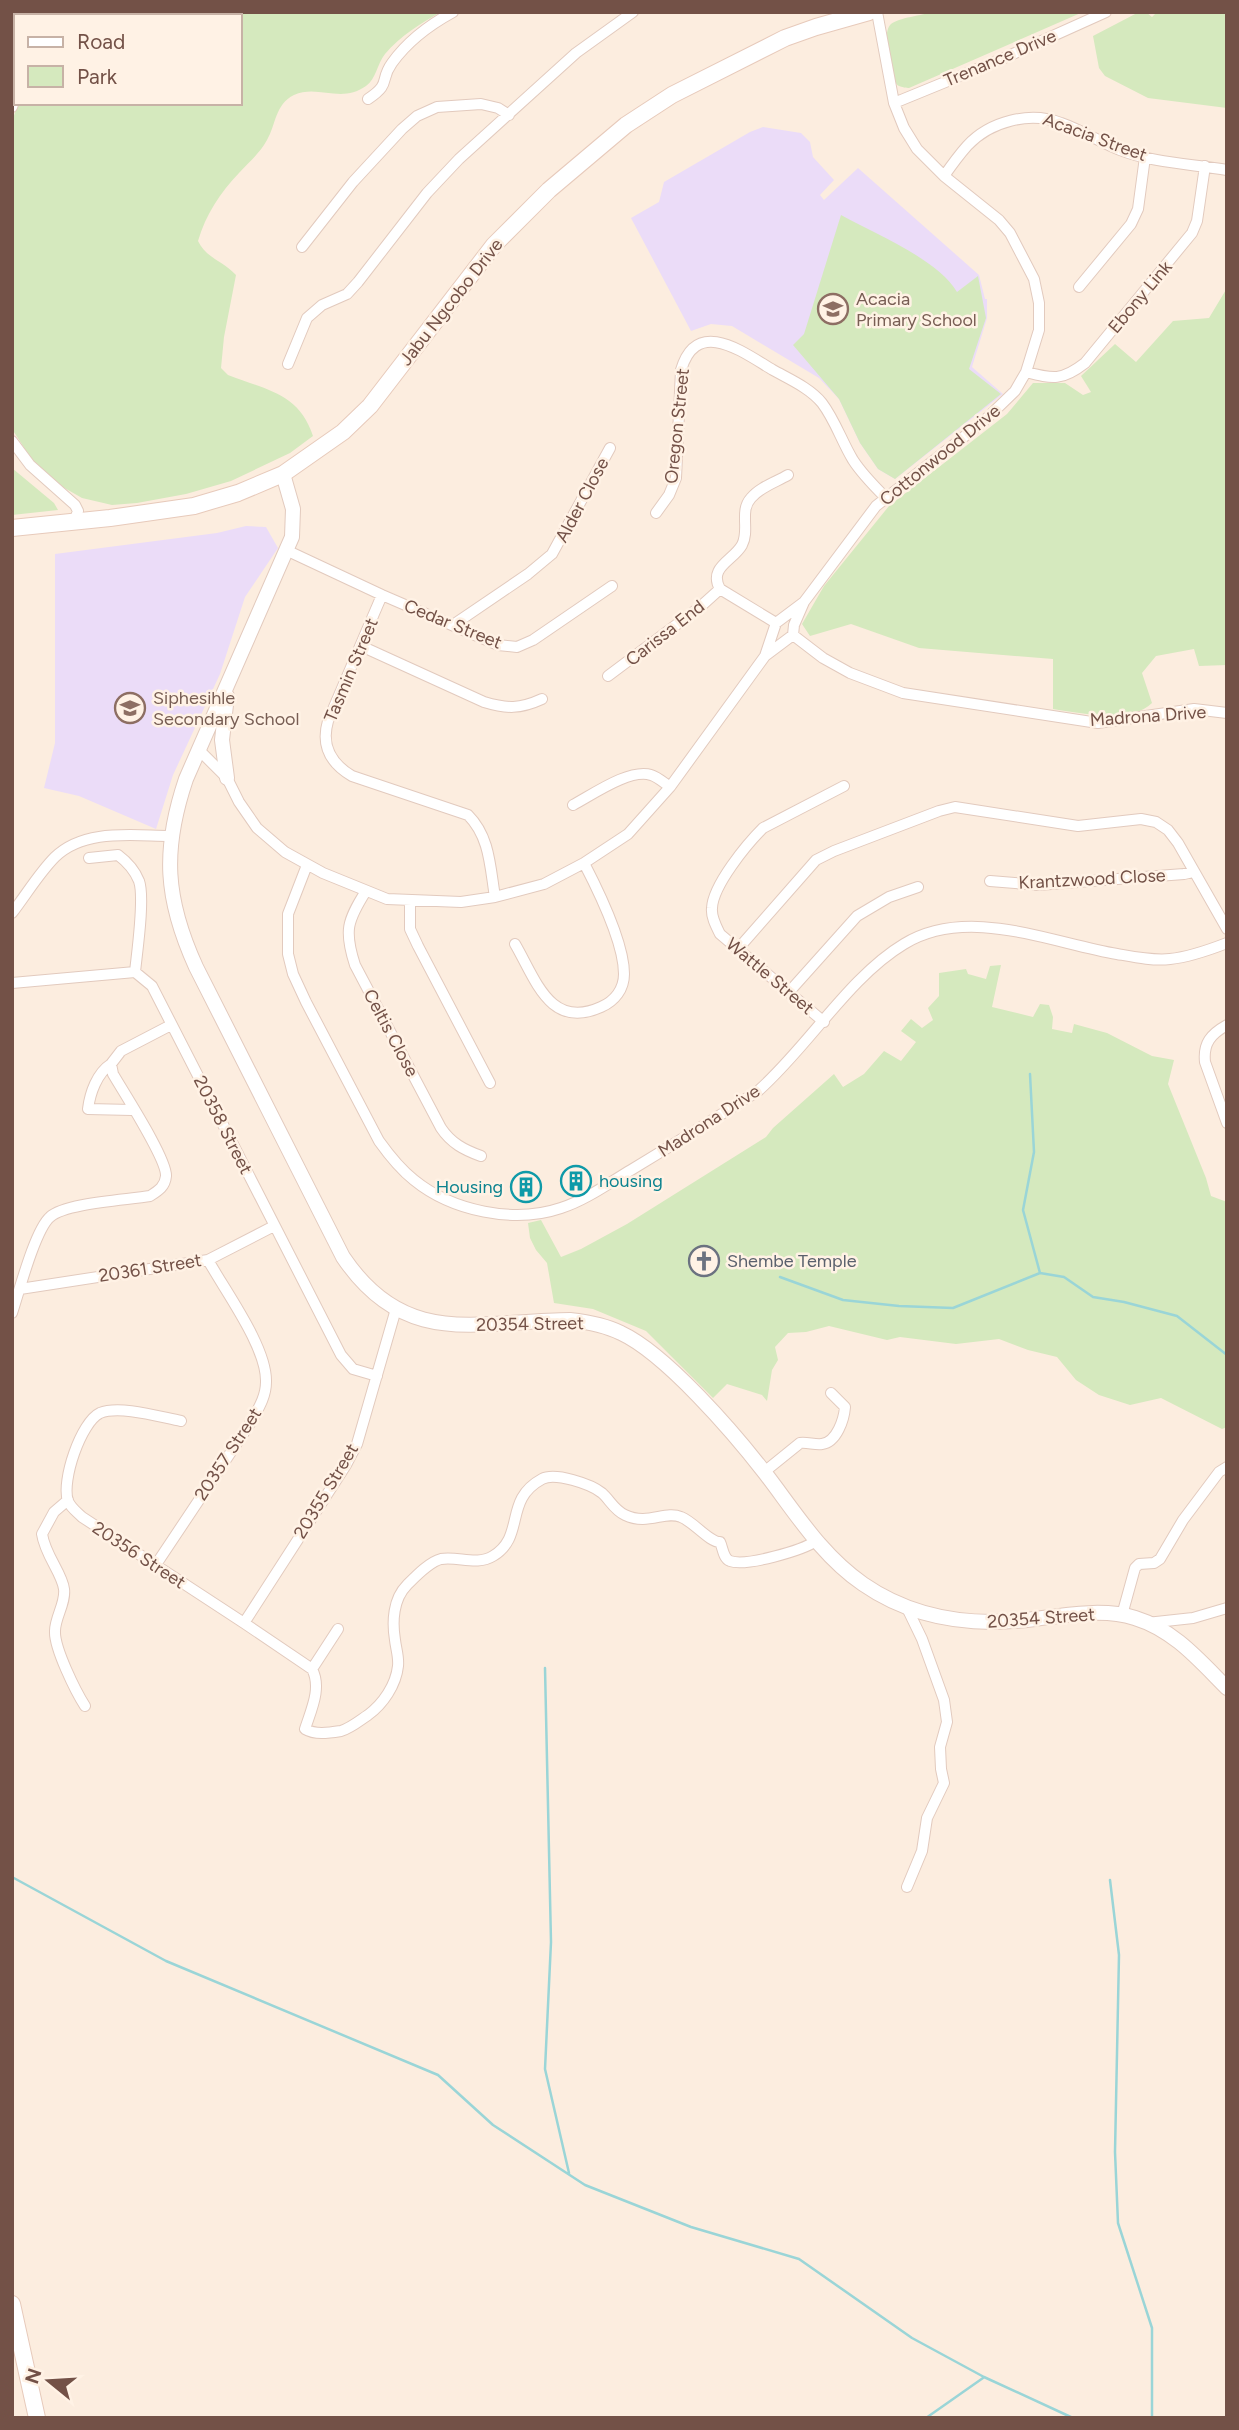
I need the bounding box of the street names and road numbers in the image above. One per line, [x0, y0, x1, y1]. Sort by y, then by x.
street label: Trenance Drive [941, 24, 1060, 92]
street label: Acacia Street [1040, 108, 1150, 166]
street label: Jabu Ngcobo Drive [395, 234, 508, 370]
street label: Ebony Link [1103, 256, 1177, 338]
street label: Oregon Street [660, 367, 694, 485]
street label: Cottonwood Drive [875, 400, 1005, 510]
street label: Alder Close [551, 454, 614, 546]
street label: Cedar Street [401, 594, 505, 654]
street label: Carissa End [621, 595, 709, 671]
street label: Tasmin Street [319, 615, 383, 725]
street label: Madrona Drive [1089, 701, 1207, 731]
street label: Krantzwood Close [1018, 864, 1166, 894]
street label: Wattle Street [722, 933, 819, 1019]
street label: Celtis Close [359, 985, 423, 1081]
street label: 20358 Street [189, 1072, 257, 1178]
street label: Madrona Drive [654, 1080, 764, 1162]
street label: 20361 Street [97, 1249, 203, 1287]
street label: 20354 Street [476, 1312, 584, 1336]
street label: 20357 Street [190, 1403, 266, 1505]
street label: 20355 Street [289, 1439, 363, 1542]
street label: 20356 Street [88, 1517, 190, 1593]
street label: 20354 Street [986, 1603, 1096, 1633]

